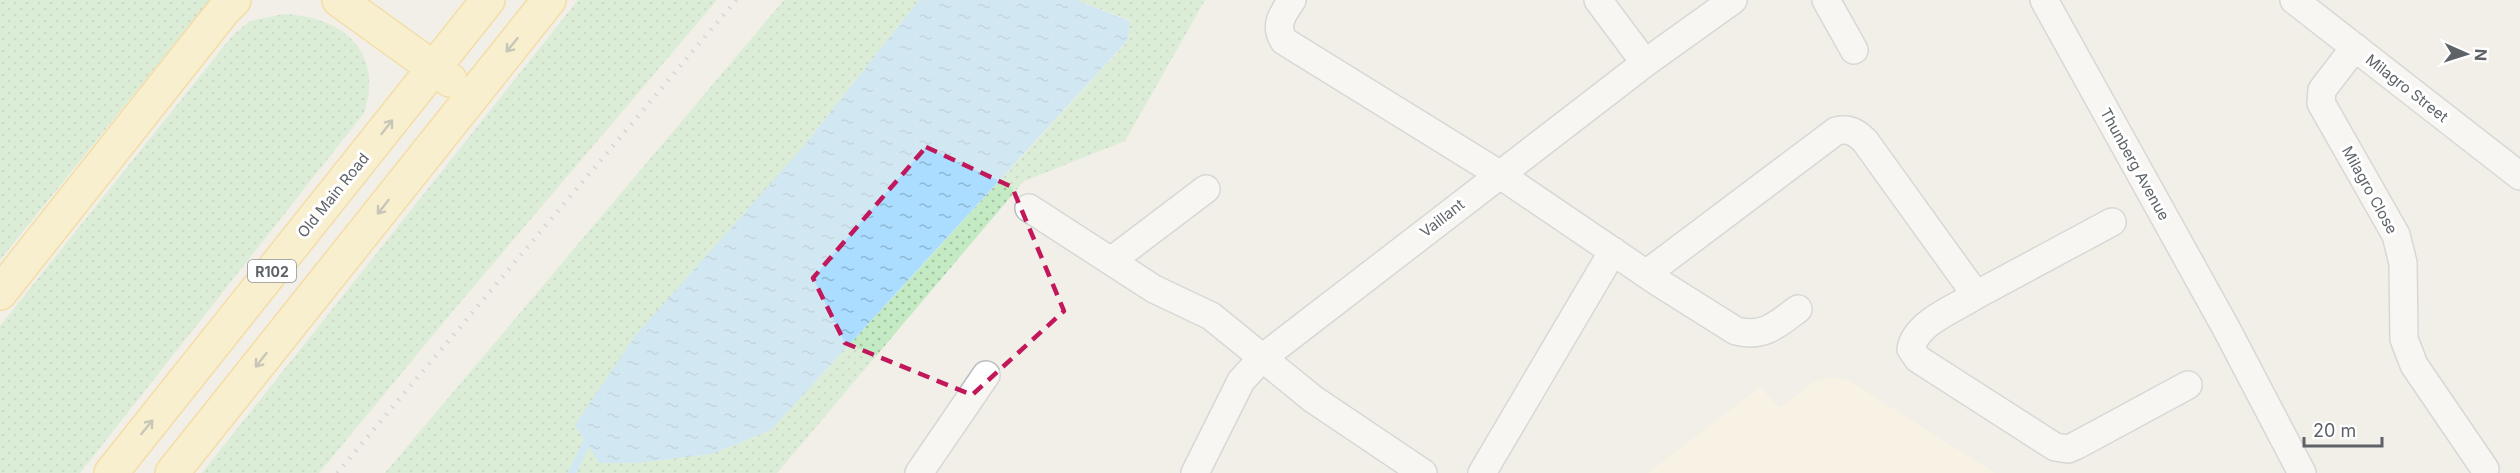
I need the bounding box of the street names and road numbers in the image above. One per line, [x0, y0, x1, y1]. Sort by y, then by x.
street label: Milagro Street [2362, 50, 2452, 126]
street label: Thunberg Avenue [2096, 104, 2174, 224]
street label: Milagro Close [2338, 143, 2402, 237]
street label: Old Main Road [293, 149, 373, 241]
street label: Vaillant [1416, 195, 1468, 241]
road number: R102 [248, 260, 296, 282]

